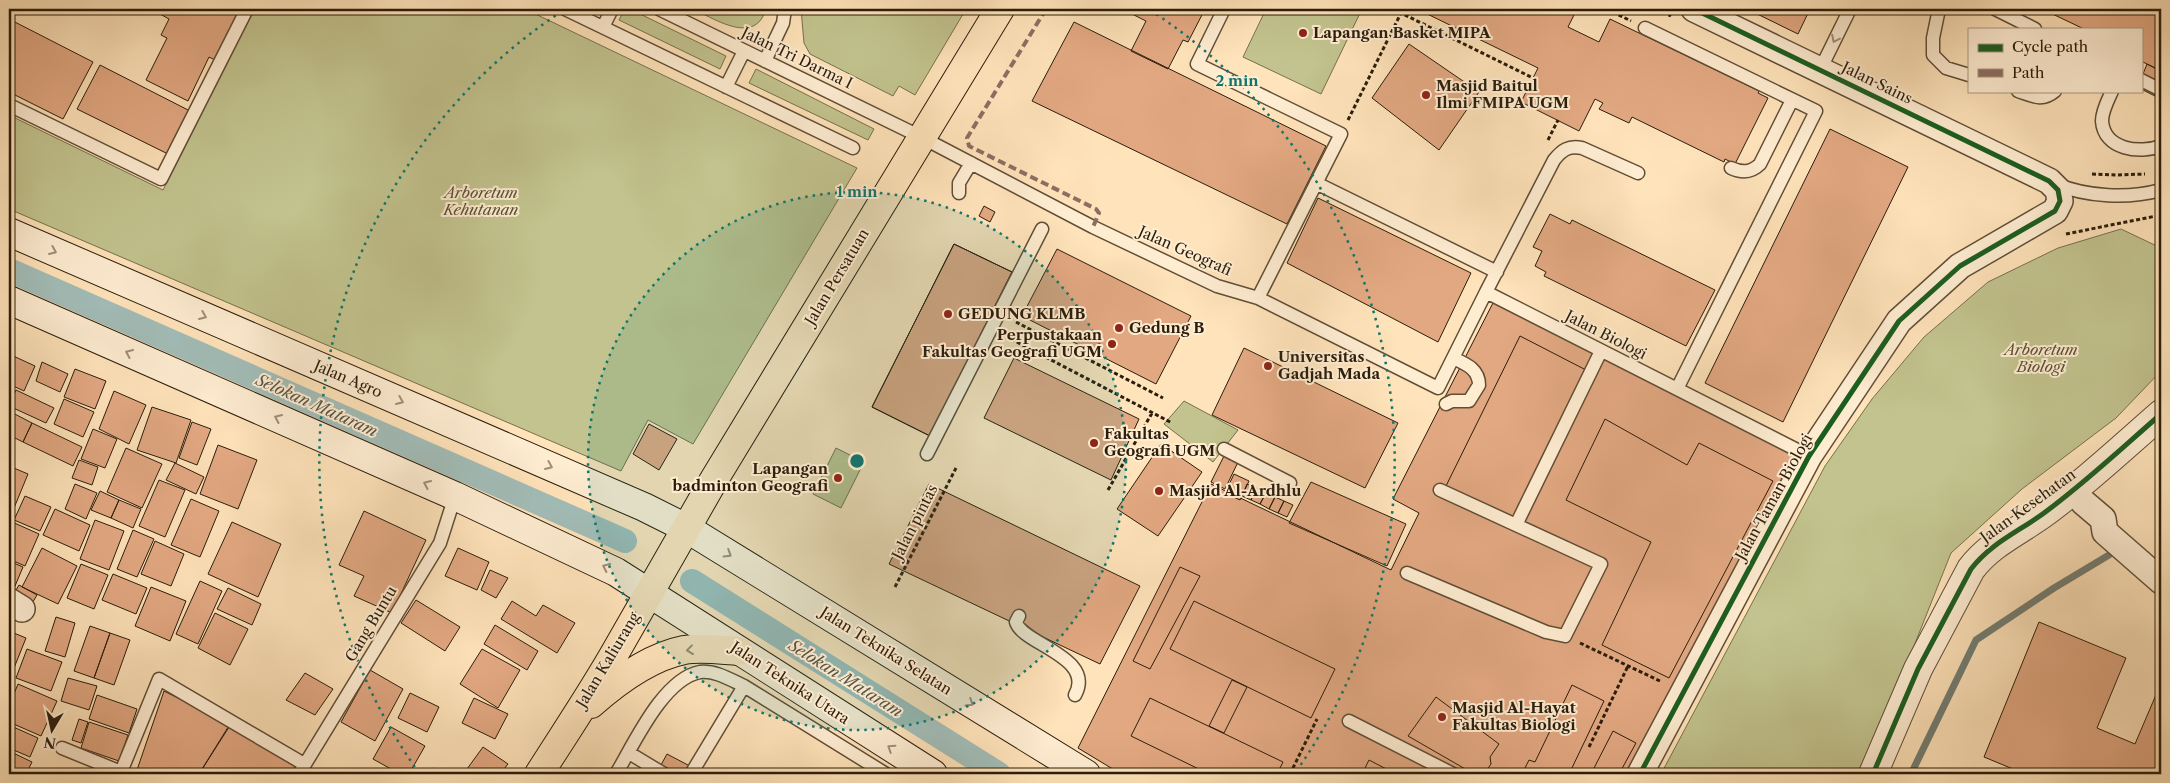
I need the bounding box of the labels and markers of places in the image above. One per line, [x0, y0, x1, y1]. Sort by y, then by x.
place label: Lapangan Basket MIPA [1313, 23, 1491, 42]
marker: Lapangan Basket MIPA [1297, 27, 1309, 39]
place label: Masjid Baitul Ilmi FMIPA UGM [1436, 76, 1569, 112]
marker: Masjid Baitul Ilmi FMIPA UGM [1420, 89, 1432, 101]
place label: GEDUNG KLMB [958, 304, 1085, 323]
marker: GEDUNG KLMB [942, 308, 954, 320]
place label: Gedung B [1129, 318, 1204, 337]
marker: Gedung B [1113, 322, 1125, 334]
place label: Perpustakaan Fakultas Geografi UGM [922, 325, 1103, 361]
marker: Perpustakaan Fakultas Geografi UGM [1106, 338, 1118, 350]
place label: Universitas Gadjah Mada [1278, 347, 1380, 383]
marker: Universitas Gadjah Mada [1262, 360, 1274, 372]
place label: Fakultas Geografi UGM [1104, 424, 1215, 460]
marker: Fakultas Geografi UGM [1088, 437, 1100, 449]
centre of rings [848, 452, 866, 470]
place label: Lapangan badminton Geografi [672, 459, 829, 495]
marker: Lapangan badminton Geografi [832, 472, 844, 484]
place label: Masjid Al-Ardhlu [1169, 481, 1301, 500]
marker: Masjid Al-Ardhlu [1153, 485, 1165, 497]
place label: Masjid Al-Hayat Fakultas Biologi [1452, 698, 1576, 734]
marker: Masjid Al-Hayat Fakultas Biologi [1436, 711, 1448, 723]

